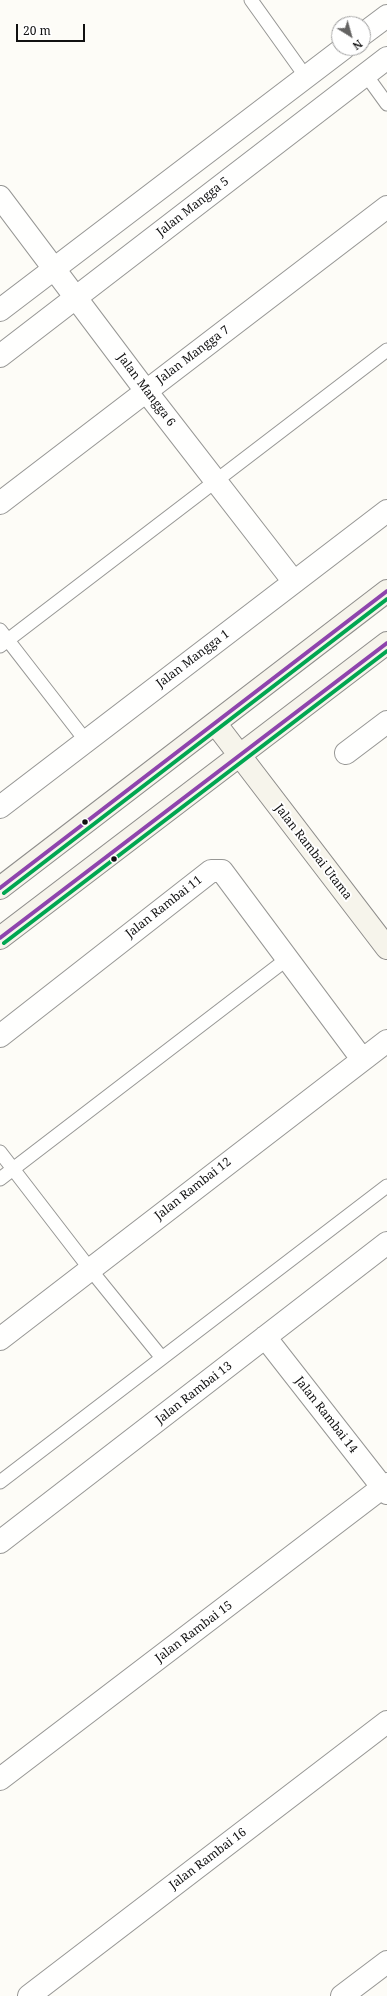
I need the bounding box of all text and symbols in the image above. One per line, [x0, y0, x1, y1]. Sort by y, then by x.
scale bar [18, 16, 87, 42]
north arrow [331, 16, 371, 56]
text: 20 m [23, 22, 51, 39]
text: N [350, 37, 366, 54]
street label: Jalan Mangga 5 [154, 174, 232, 240]
street label: Jalan Mangga 7 [154, 323, 232, 387]
street label: Jalan Mangga 6 [114, 351, 178, 429]
street label: Jalan Mangga 1 [154, 627, 232, 691]
street label: Jalan Rambai Utama [271, 801, 355, 903]
unlabelled marker [80, 817, 90, 827]
unlabelled marker [109, 854, 119, 864]
street label: Jalan Rambai 11 [123, 873, 205, 941]
street label: Jalan Rambai 12 [152, 1155, 234, 1223]
street label: Jalan Rambai 13 [153, 1359, 235, 1427]
street label: Jalan Rambai 14 [292, 1374, 360, 1456]
street label: Jalan Rambai 15 [153, 1598, 235, 1666]
street label: Jalan Rambai 16 [167, 1825, 249, 1893]

